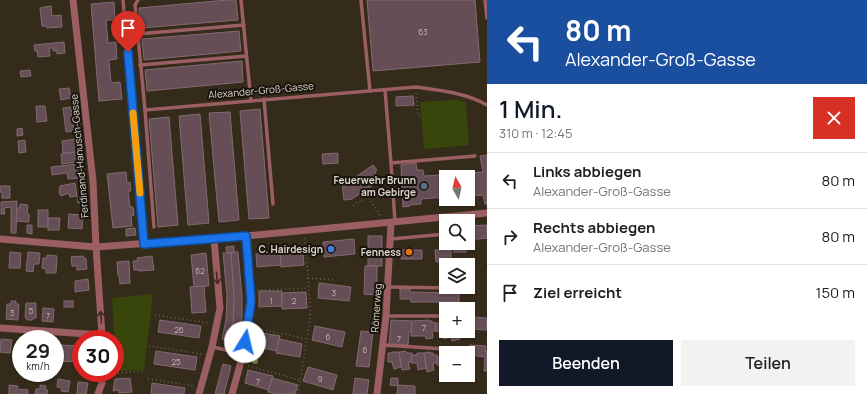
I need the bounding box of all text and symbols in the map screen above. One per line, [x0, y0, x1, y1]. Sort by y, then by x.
pin [111, 11, 145, 52]
text: 80 m [565, 11, 631, 49]
icon: left [499, 16, 551, 68]
icon: arrive [117, 17, 139, 39]
house number: 63 [418, 26, 428, 37]
text: Alexander-Groß-Gasse [565, 47, 756, 71]
street label: Alexander-Groß-Gasse [208, 78, 315, 102]
text: 1 Min. [499, 92, 562, 125]
street label: Ferdinand-Hanusch-Gasse [67, 93, 91, 218]
button: close [813, 97, 855, 139]
text: 310 m · 12:45 [499, 124, 573, 142]
text: Links abbiegen [533, 161, 641, 182]
north arrow [439, 170, 475, 206]
map controls [439, 170, 475, 382]
icon: left [499, 170, 521, 192]
text: 80 m [821, 170, 855, 191]
place label: Feuerwehr Brunn am Gebirge [333, 173, 416, 199]
marker: Feuerwehr Brunn am Gebirge [419, 181, 429, 191]
text: Alexander-Groß-Gasse [533, 182, 671, 200]
button: search [439, 214, 475, 250]
text: Rechts abbiegen [533, 217, 655, 238]
icon: right [499, 226, 521, 248]
text: 80 m [821, 226, 855, 247]
text: Alexander-Groß-Gasse [533, 238, 671, 256]
place label: C. Hairdesign [259, 242, 323, 256]
marker: C. Hairdesign [326, 244, 336, 254]
place label: Fenness [361, 245, 402, 259]
marker: Fenness [404, 247, 414, 257]
button: layers [439, 258, 475, 294]
house number: 62 [195, 265, 205, 276]
one-way arrow [214, 271, 221, 284]
icon: arrive [499, 282, 521, 304]
text: Ziel erreicht [533, 282, 622, 303]
text: 150 m [816, 282, 855, 303]
street label: Römerweg [367, 283, 385, 333]
house number: 3 [332, 287, 336, 298]
house number: 1 [269, 295, 273, 306]
house number: 2 [292, 295, 297, 306]
button: + [439, 302, 475, 338]
house number: 5 [29, 305, 34, 316]
house number: 3 [10, 307, 14, 318]
house number: 7 [46, 310, 50, 321]
one-way arrow [97, 311, 104, 324]
position arrow [224, 321, 266, 363]
house number: 7 [422, 322, 426, 333]
house number: 26 [174, 324, 184, 335]
speed limit sign: 30 [72, 330, 124, 382]
house number: 6 [326, 331, 331, 342]
house number: 7 [397, 333, 401, 344]
text: 29 [26, 337, 50, 364]
button: Beenden [499, 340, 673, 386]
button: Teilen [681, 340, 855, 386]
house number: 6 [363, 344, 368, 355]
button: − [439, 346, 475, 382]
house number: 25 [171, 356, 181, 367]
text: km/h [26, 359, 50, 373]
house number: 9 [318, 373, 323, 384]
house number: 7 [256, 376, 260, 387]

